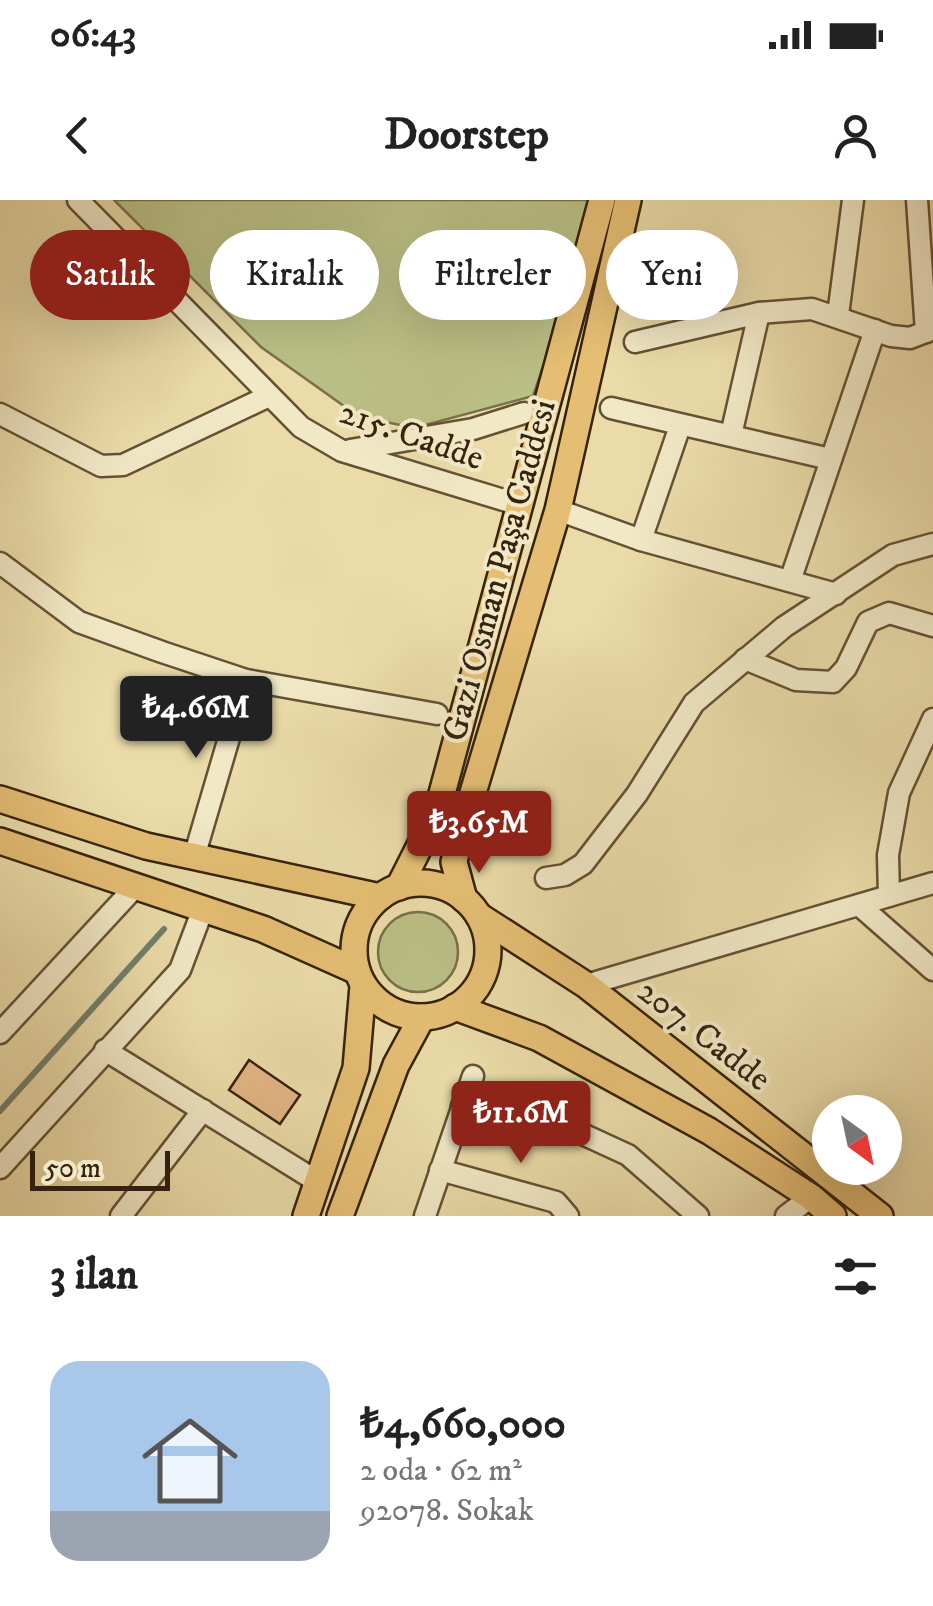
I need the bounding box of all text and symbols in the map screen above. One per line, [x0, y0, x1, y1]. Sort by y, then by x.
text: 06:43 [50, 11, 136, 59]
text: Doorstep [384, 107, 549, 163]
icon: back [50, 108, 105, 163]
icon: person [828, 108, 883, 163]
chip: Satılık [30, 230, 190, 320]
chip: Kiralık [210, 230, 379, 320]
chip: Filtreler [399, 230, 586, 320]
chip: Yeni [606, 230, 738, 320]
street label: 215. Cadde [333, 391, 489, 481]
street label: Gazi Osman Paşa Caddesi [433, 395, 567, 746]
pin: ₺4.66M [115, 676, 277, 761]
text: ₺4.66M [142, 688, 250, 728]
pin: ₺3.65M [398, 791, 560, 876]
text: ₺3.65M [429, 803, 529, 843]
street label: 207. Cadde [628, 970, 779, 1101]
pin: ₺11.6M [440, 1081, 602, 1166]
text: ₺11.6M [473, 1093, 569, 1133]
north arrow [812, 1095, 902, 1185]
map controls [812, 1095, 902, 1185]
scale bar [30, 1146, 170, 1190]
text: 50 m [45, 1151, 101, 1186]
icon: filters [828, 1249, 883, 1304]
text: 3 ilan [50, 1250, 138, 1302]
text: ₺4,660,000 [360, 1399, 566, 1451]
icon: home [130, 1401, 250, 1521]
text: 2 oda · 62 m² [360, 1451, 522, 1491]
text: 92078. Sokak [360, 1491, 534, 1531]

